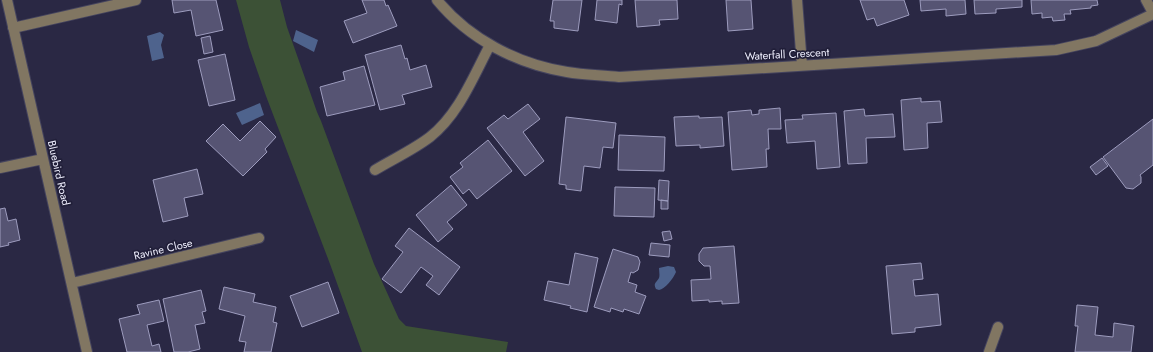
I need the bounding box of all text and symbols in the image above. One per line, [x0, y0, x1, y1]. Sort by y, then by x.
street label: Waterfall Crescent [744, 44, 830, 64]
street label: Bluebird Road [44, 139, 74, 207]
street label: Ravine Close [132, 234, 194, 264]

